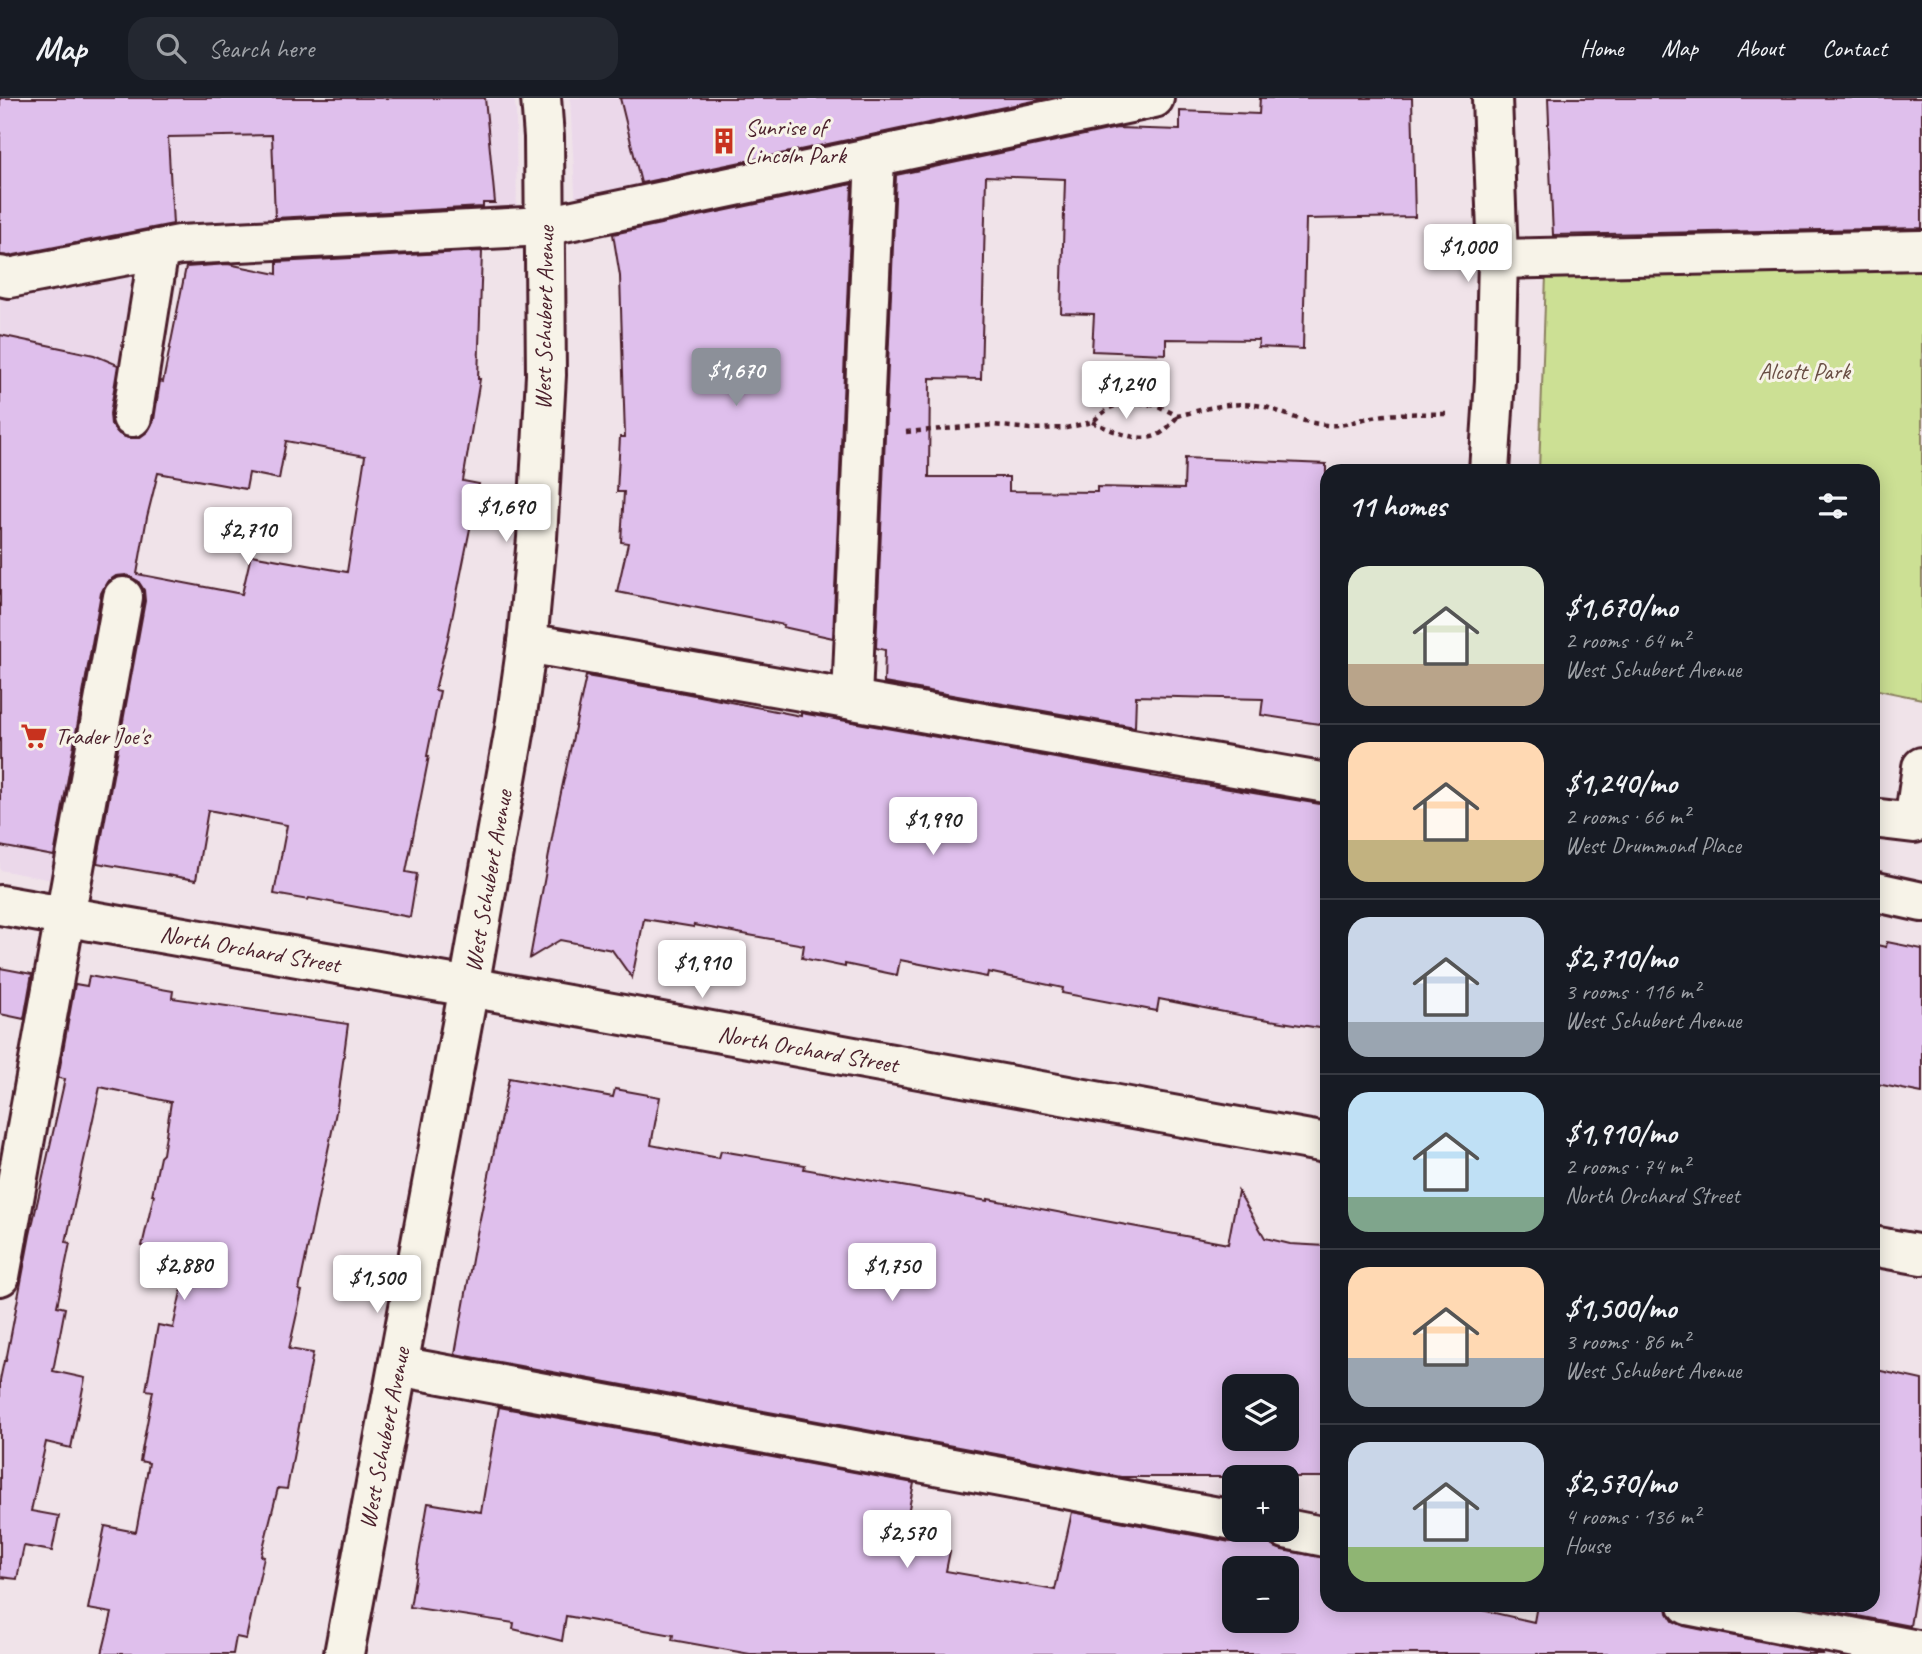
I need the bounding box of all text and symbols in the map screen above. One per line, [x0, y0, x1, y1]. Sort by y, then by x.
search box [128, 17, 618, 80]
text: Map [35, 27, 86, 69]
icon: search [152, 29, 190, 67]
text: Search here [208, 32, 314, 65]
text: Home [1580, 33, 1623, 63]
text: Map [1661, 33, 1698, 63]
text: About [1736, 33, 1784, 63]
text: Contact [1822, 33, 1887, 63]
place label: Sunrise of Lincoln Park [745, 112, 848, 170]
building icon: Sunrise of Lincoln Park [709, 126, 739, 156]
street label: West Schubert Avenue [527, 224, 561, 410]
pin: $1,000 [1411, 225, 1525, 284]
text: $1,000 [1440, 232, 1496, 261]
pin: $1,670 [679, 348, 793, 408]
text: $1,670 [708, 356, 764, 385]
park label: Alcott Park [1758, 356, 1852, 386]
pin: $1,240 [1069, 362, 1183, 421]
text: $1,240 [1098, 369, 1154, 398]
pin: $1,690 [449, 484, 563, 544]
text: 11 homes [1348, 487, 1446, 525]
icon: filters [1814, 487, 1852, 525]
text: $1,690 [478, 492, 534, 521]
pin: $2,710 [191, 508, 305, 567]
text: $2,710 [220, 515, 276, 544]
text: $1,670/mo [1565, 588, 1677, 626]
icon: home [1404, 594, 1488, 678]
text: 2 rooms · 64 m² [1565, 626, 1689, 655]
text: West Schubert Avenue [1565, 655, 1741, 684]
supermarket icon: Trader Joe's [19, 721, 49, 751]
place label: Trader Joe's [55, 721, 152, 751]
text: $1,240/mo [1565, 764, 1677, 802]
icon: home [1404, 770, 1488, 854]
street label: West Schubert Avenue [457, 786, 519, 974]
pin: $1,990 [876, 798, 990, 857]
text: 2 rooms · 66 m² [1565, 802, 1689, 831]
text: $1,990 [905, 805, 961, 834]
text: West Drummond Place [1565, 831, 1741, 860]
street label: North Orchard Street [158, 918, 344, 980]
text: $2,710/mo [1565, 939, 1677, 977]
pin: $1,910 [645, 940, 759, 1000]
icon: home [1404, 945, 1488, 1029]
text: $1,910 [674, 948, 730, 977]
text: 3 rooms · 116 m² [1565, 977, 1700, 1006]
text: West Schubert Avenue [1565, 1006, 1741, 1035]
street label: North Orchard Street [716, 1018, 902, 1080]
text: $1,910/mo [1565, 1114, 1677, 1152]
icon: home [1404, 1120, 1488, 1204]
text: 2 rooms · 74 m² [1565, 1152, 1689, 1181]
text: North Orchard Street [1565, 1181, 1740, 1210]
pin: $2,880 [127, 1242, 241, 1302]
pin: $1,750 [835, 1244, 949, 1303]
text: $2,880 [156, 1250, 212, 1279]
text: $1,750 [864, 1251, 920, 1280]
pin: $1,500 [320, 1256, 434, 1315]
text: $1,500 [349, 1263, 405, 1292]
text: $1,500/mo [1565, 1289, 1676, 1327]
icon: home [1404, 1295, 1488, 1379]
text: 3 rooms · 86 m² [1565, 1327, 1689, 1356]
street label: West Schubert Avenue [352, 1343, 417, 1531]
text: West Schubert Avenue [1565, 1356, 1741, 1385]
map controls [1222, 1374, 1299, 1633]
button: layers [1222, 1374, 1299, 1451]
text: $2,570/mo [1565, 1464, 1676, 1502]
button: + [1222, 1465, 1299, 1542]
icon: home [1404, 1470, 1488, 1554]
text: 4 rooms · 136 m² [1565, 1502, 1700, 1531]
pin: $2,570 [850, 1510, 964, 1570]
text: $2,570 [879, 1518, 935, 1547]
text: House [1565, 1531, 1610, 1560]
button: − [1222, 1556, 1299, 1633]

